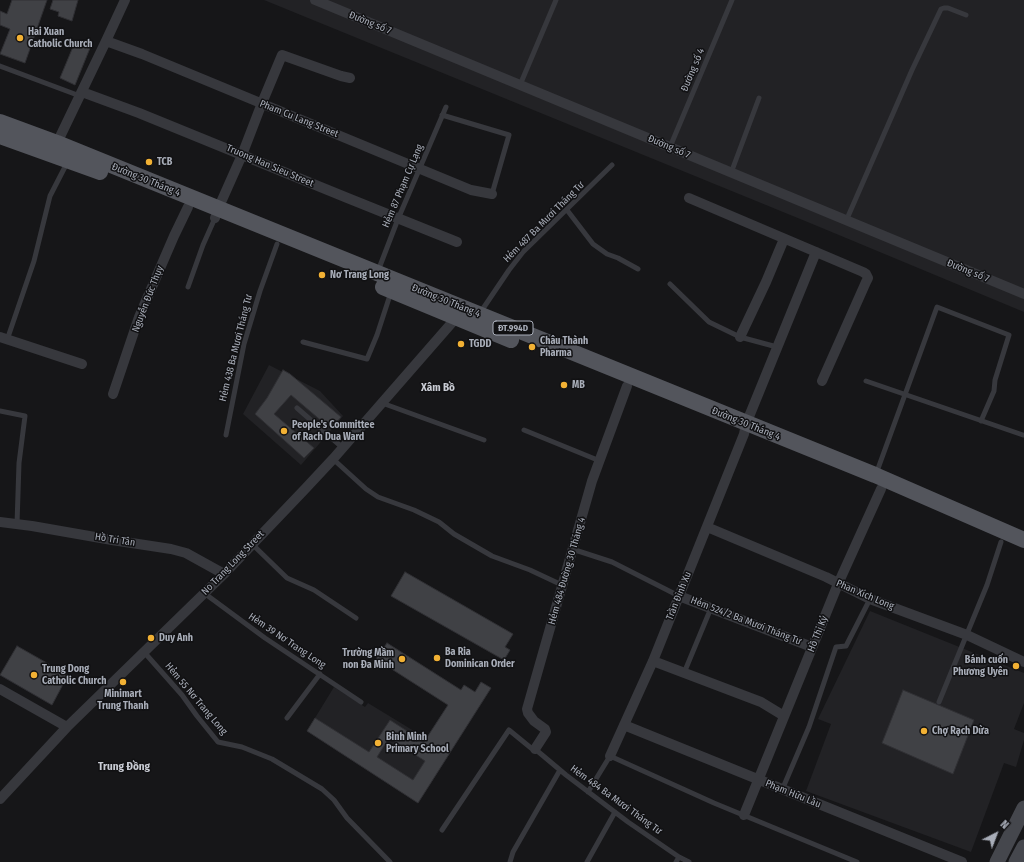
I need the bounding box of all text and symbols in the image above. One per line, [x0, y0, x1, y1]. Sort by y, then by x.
street label: Đường số 7 [347, 9, 393, 37]
place label: Hai Xuan Catholic Church [28, 26, 93, 50]
marker: Hai Xuan Catholic Church [15, 33, 25, 43]
street label: Đường số 4 [679, 47, 707, 93]
street label: Pham Cu Lang Street [258, 98, 340, 140]
street label: Đường số 7 [646, 133, 692, 161]
street label: Truong Han Sieu Street [224, 142, 316, 190]
street label: Hẻm 87 Phạm Cự Lạng [380, 142, 426, 230]
place label: TCB [157, 156, 172, 168]
marker: TCB [144, 157, 154, 167]
street label: Đường 30 Tháng 4 [110, 161, 182, 199]
street label: Hẻm 487 Ba Mươi Tháng Tư [501, 179, 587, 265]
street label: Đường số 7 [945, 257, 991, 285]
street label: Nguyễn Đức Thụy [130, 264, 166, 334]
place label: Nơ Trang Long [330, 269, 389, 281]
marker: Nơ Trang Long [317, 270, 327, 280]
street label: Đường 30 Tháng 4 [410, 282, 482, 320]
street label: Hẻm 438 Ba Mươi Tháng Tư [217, 293, 255, 403]
road number: ĐT.994D [493, 321, 533, 335]
place label: Châu Thành Pharma [540, 335, 588, 358]
place label: TGDD [469, 338, 491, 350]
marker: TGDD [456, 339, 466, 349]
marker: Châu Thành Pharma [527, 342, 537, 352]
place label: MB [572, 379, 585, 391]
marker: MB [559, 380, 569, 390]
district label: Xâm Bồ [421, 381, 455, 395]
street label: Đường 30 Tháng 4 [710, 405, 782, 443]
place label: People's Committee of Rach Dua Ward [292, 419, 374, 442]
marker: People's Committee of Rach Dua Ward [279, 426, 289, 436]
street label: Hẻm 484 Đường 30 Tháng 4 [546, 516, 588, 626]
street label: No Trang Long Street [199, 528, 267, 598]
street label: Hồ Tri Tân [94, 531, 136, 549]
street label: Trần Đình Xu [664, 570, 694, 622]
street label: Phan Xích Long [834, 577, 896, 613]
street label: Hẻm 524/2 Ba Mươi Tháng Tư [689, 594, 803, 648]
street label: Hẻm 39 Nơ Trang Long [246, 611, 328, 671]
street label: Hồ Thị Kỷ [805, 614, 831, 654]
place label: Duy Anh [159, 632, 193, 644]
marker: Duy Anh [146, 633, 156, 643]
place label: Ba Ria Dominican Order [445, 646, 515, 670]
place label: Trường Mầm non Đa Minh [342, 647, 394, 670]
marker: Ba Ria Dominican Order [432, 653, 442, 663]
marker: Trường Mầm non Đa Minh [397, 654, 407, 664]
place label: Bánh cuốn Phương Uyên [953, 654, 1008, 678]
street label: Hẻm 55 Nơ Trang Long [162, 660, 230, 738]
marker: Bánh cuốn Phương Uyên [1011, 661, 1021, 671]
place label: Trung Dong Catholic Church [42, 663, 107, 686]
marker: Trung Dong Catholic Church [29, 670, 39, 680]
marker: Minimart Trung Thanh [118, 677, 128, 687]
place label: Minimart Trung Thanh [97, 688, 149, 712]
place label: Chợ Rạch Dừa [932, 725, 989, 737]
marker: Chợ Rạch Dừa [919, 726, 929, 736]
place label: Binh Minh Primary School [386, 731, 449, 754]
marker: Binh Minh Primary School [373, 738, 383, 748]
district label: Trung Đồng [98, 760, 150, 774]
street label: Hẻm 484 Ba Mươi Tháng Tư [568, 763, 664, 837]
street label: Phạm Hữu Lầu [763, 777, 823, 811]
north arrow [976, 814, 1016, 854]
text: N [998, 818, 1011, 832]

